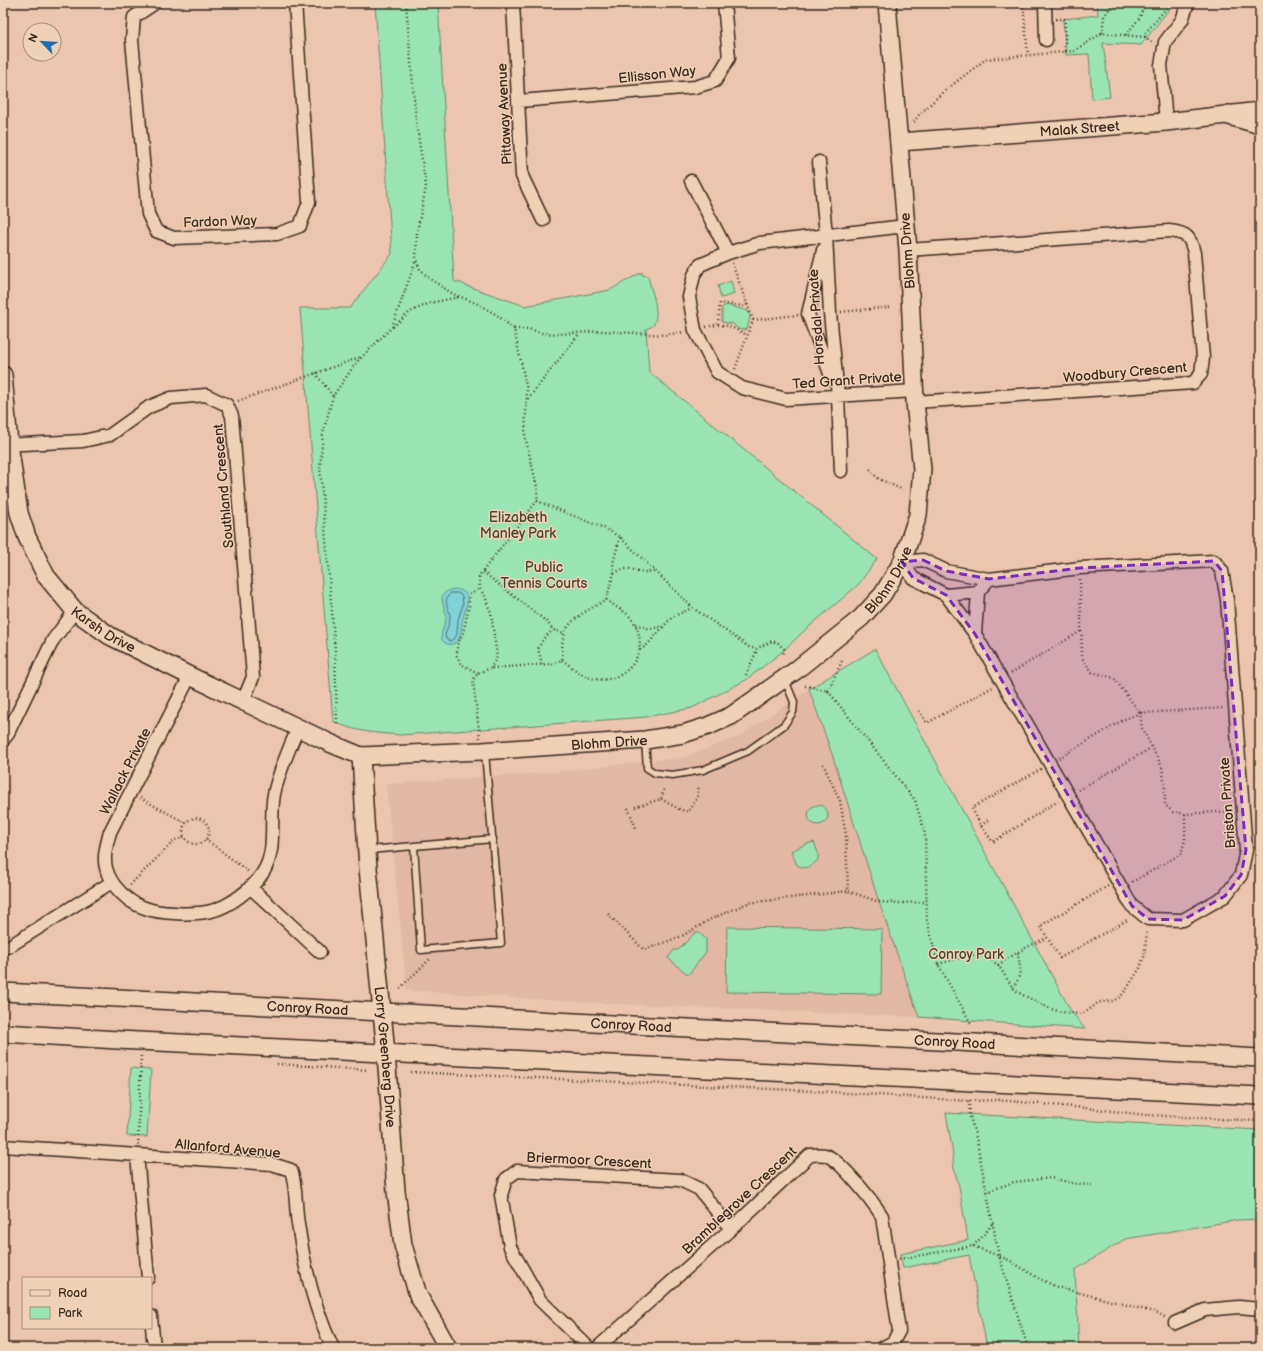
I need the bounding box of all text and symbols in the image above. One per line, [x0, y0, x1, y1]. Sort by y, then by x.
north arrow [22, 22, 62, 62]
text: N [26, 31, 41, 44]
street label: Ellisson Way [617, 62, 697, 87]
street label: Pittaway Avenue [493, 63, 516, 165]
street label: Malak Street [1039, 117, 1121, 140]
street label: Fardon Way [183, 212, 258, 231]
street label: Blohm Drive [896, 212, 919, 290]
street label: Horsdal Private [805, 268, 828, 366]
street label: Woodbury Crescent [1062, 359, 1188, 386]
street label: Ted Grant Private [792, 368, 902, 393]
street label: Southland Crescent [210, 422, 237, 549]
park label: Elizabeth Manley Park [480, 509, 556, 542]
street label: Blohm Drive [861, 544, 916, 617]
park label: Public Tennis Courts [501, 559, 588, 592]
street label: Karsh Drive [68, 603, 138, 656]
street label: Wallack Private [96, 725, 155, 818]
street label: Blohm Drive [570, 732, 648, 754]
street label: Briston Private [1216, 757, 1239, 849]
park label: Conroy Park [928, 946, 1004, 963]
street label: Lorry Greenberg Drive [371, 986, 399, 1128]
street label: Conroy Road [266, 998, 349, 1019]
street label: Conroy Road [590, 1015, 672, 1036]
street label: Conroy Road [914, 1032, 996, 1053]
street label: Allanford Avenue [174, 1135, 281, 1162]
street label: Bramblegrove Crescent [679, 1142, 801, 1258]
street label: Briermoor Crescent [526, 1149, 653, 1172]
legend [22, 1277, 152, 1329]
text: Road [58, 1286, 87, 1301]
text: Park [58, 1306, 82, 1321]

